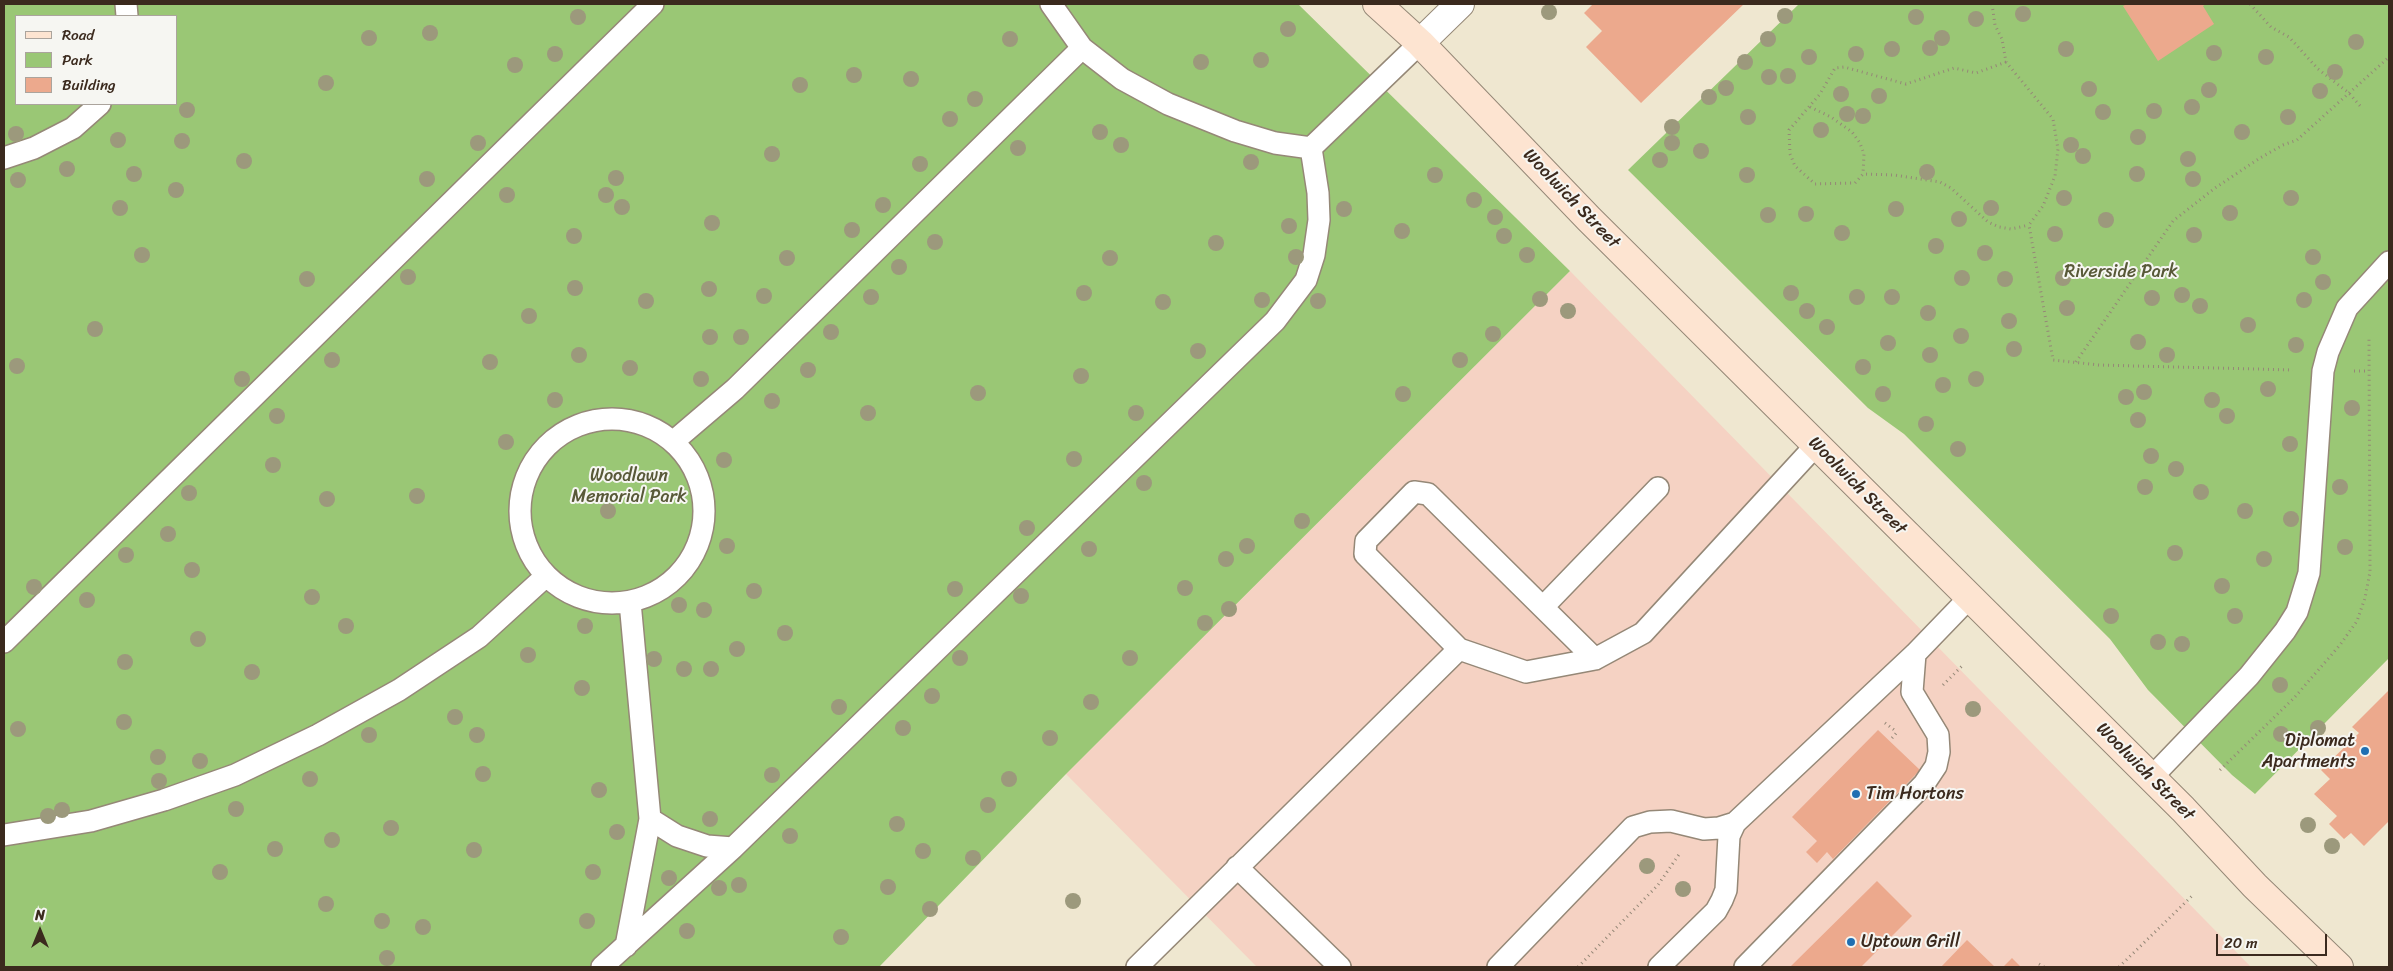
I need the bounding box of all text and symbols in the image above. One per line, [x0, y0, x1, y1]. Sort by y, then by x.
legend [15, 15, 178, 105]
text: Road [62, 22, 94, 48]
text: Park [62, 47, 93, 73]
text: Building [62, 72, 116, 98]
street label: Woolwich Street [1518, 145, 1624, 253]
park label: Riverside Park [2064, 261, 2178, 283]
street label: Woolwich Street [1803, 432, 1911, 540]
park label: Woodlawn Memorial Park [571, 465, 687, 508]
street label: Woolwich Street [2091, 718, 2199, 826]
place label: Diplomat Apartments [2262, 730, 2355, 772]
marker: Diplomat Apartments [2359, 745, 2371, 757]
place label: Tim Hortons [1866, 783, 1964, 805]
marker: Tim Hortons [1850, 788, 1862, 800]
text: N [35, 903, 45, 928]
north arrow [15, 906, 65, 956]
scale bar [2218, 924, 2329, 956]
text: 20 m [2224, 930, 2258, 956]
place label: Uptown Grill [1861, 931, 1960, 953]
marker: Uptown Grill [1845, 936, 1857, 948]

